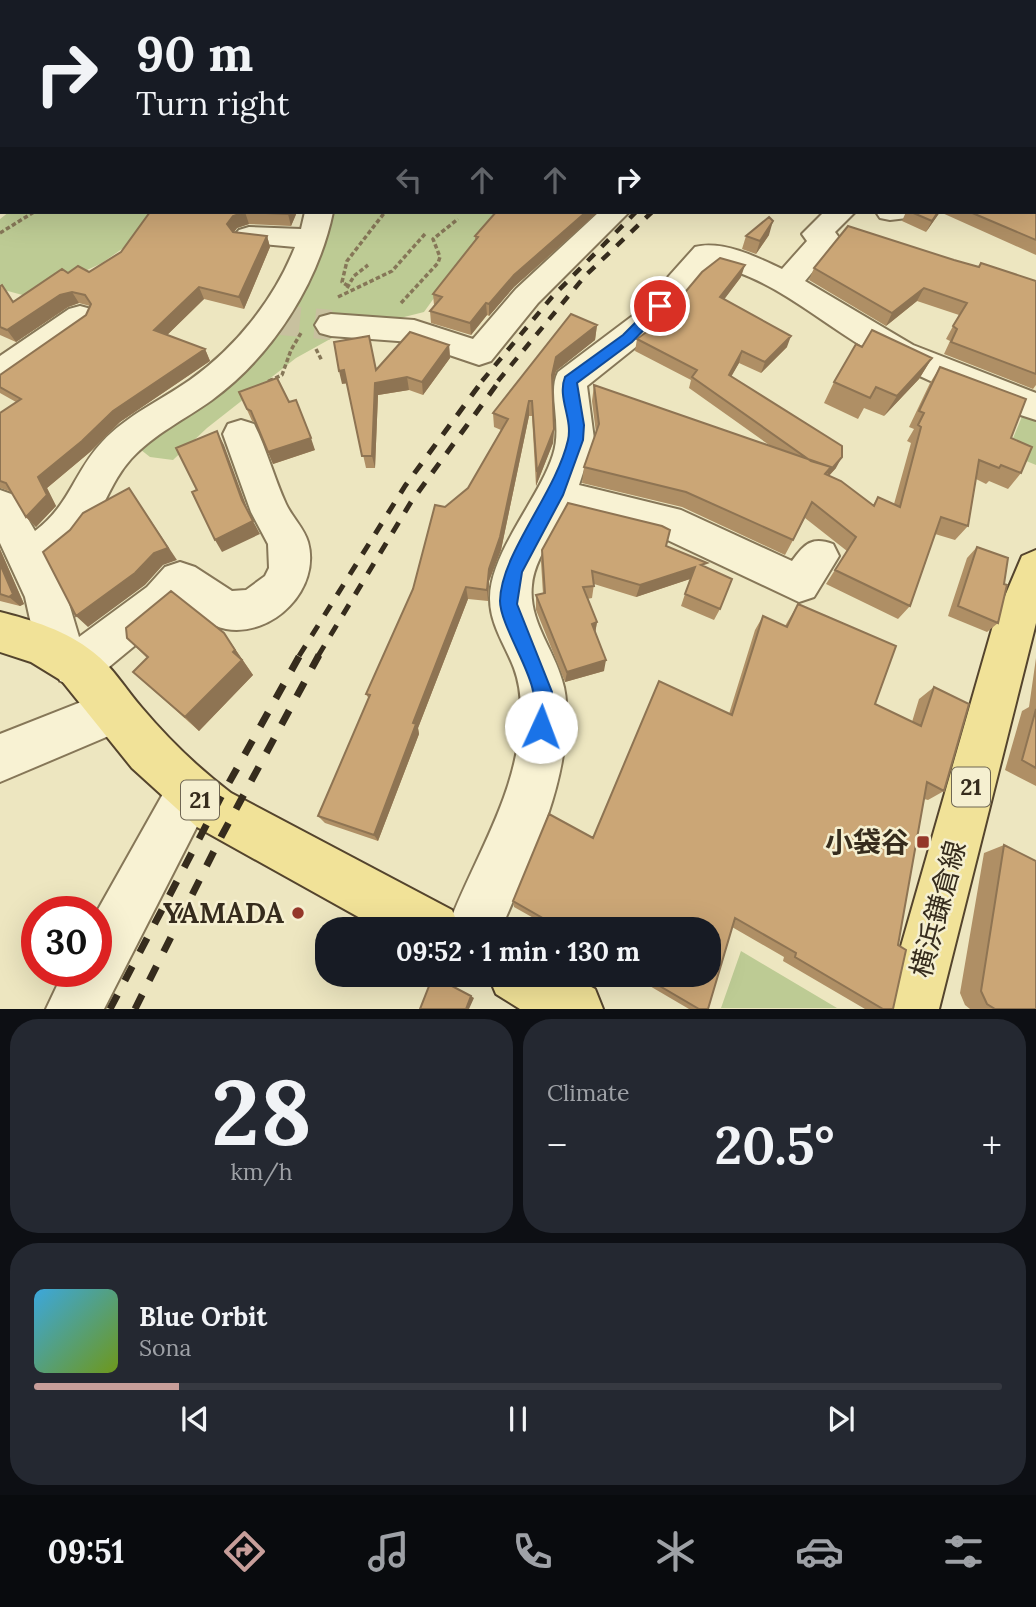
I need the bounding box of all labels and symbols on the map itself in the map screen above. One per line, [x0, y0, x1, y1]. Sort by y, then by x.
pin [630, 276, 690, 336]
position arrow [504, 690, 578, 764]
road number: 21 [952, 768, 990, 806]
road number: 21 [181, 780, 219, 820]
place label: 小袋谷 [825, 824, 909, 860]
marker: 小袋谷 [915, 834, 931, 850]
street label: 横浜鎌倉線 [902, 837, 974, 981]
place label: YAMADA [163, 895, 284, 931]
speed limit sign: 30 [21, 896, 112, 987]
marker: YAMADA [290, 905, 306, 921]

